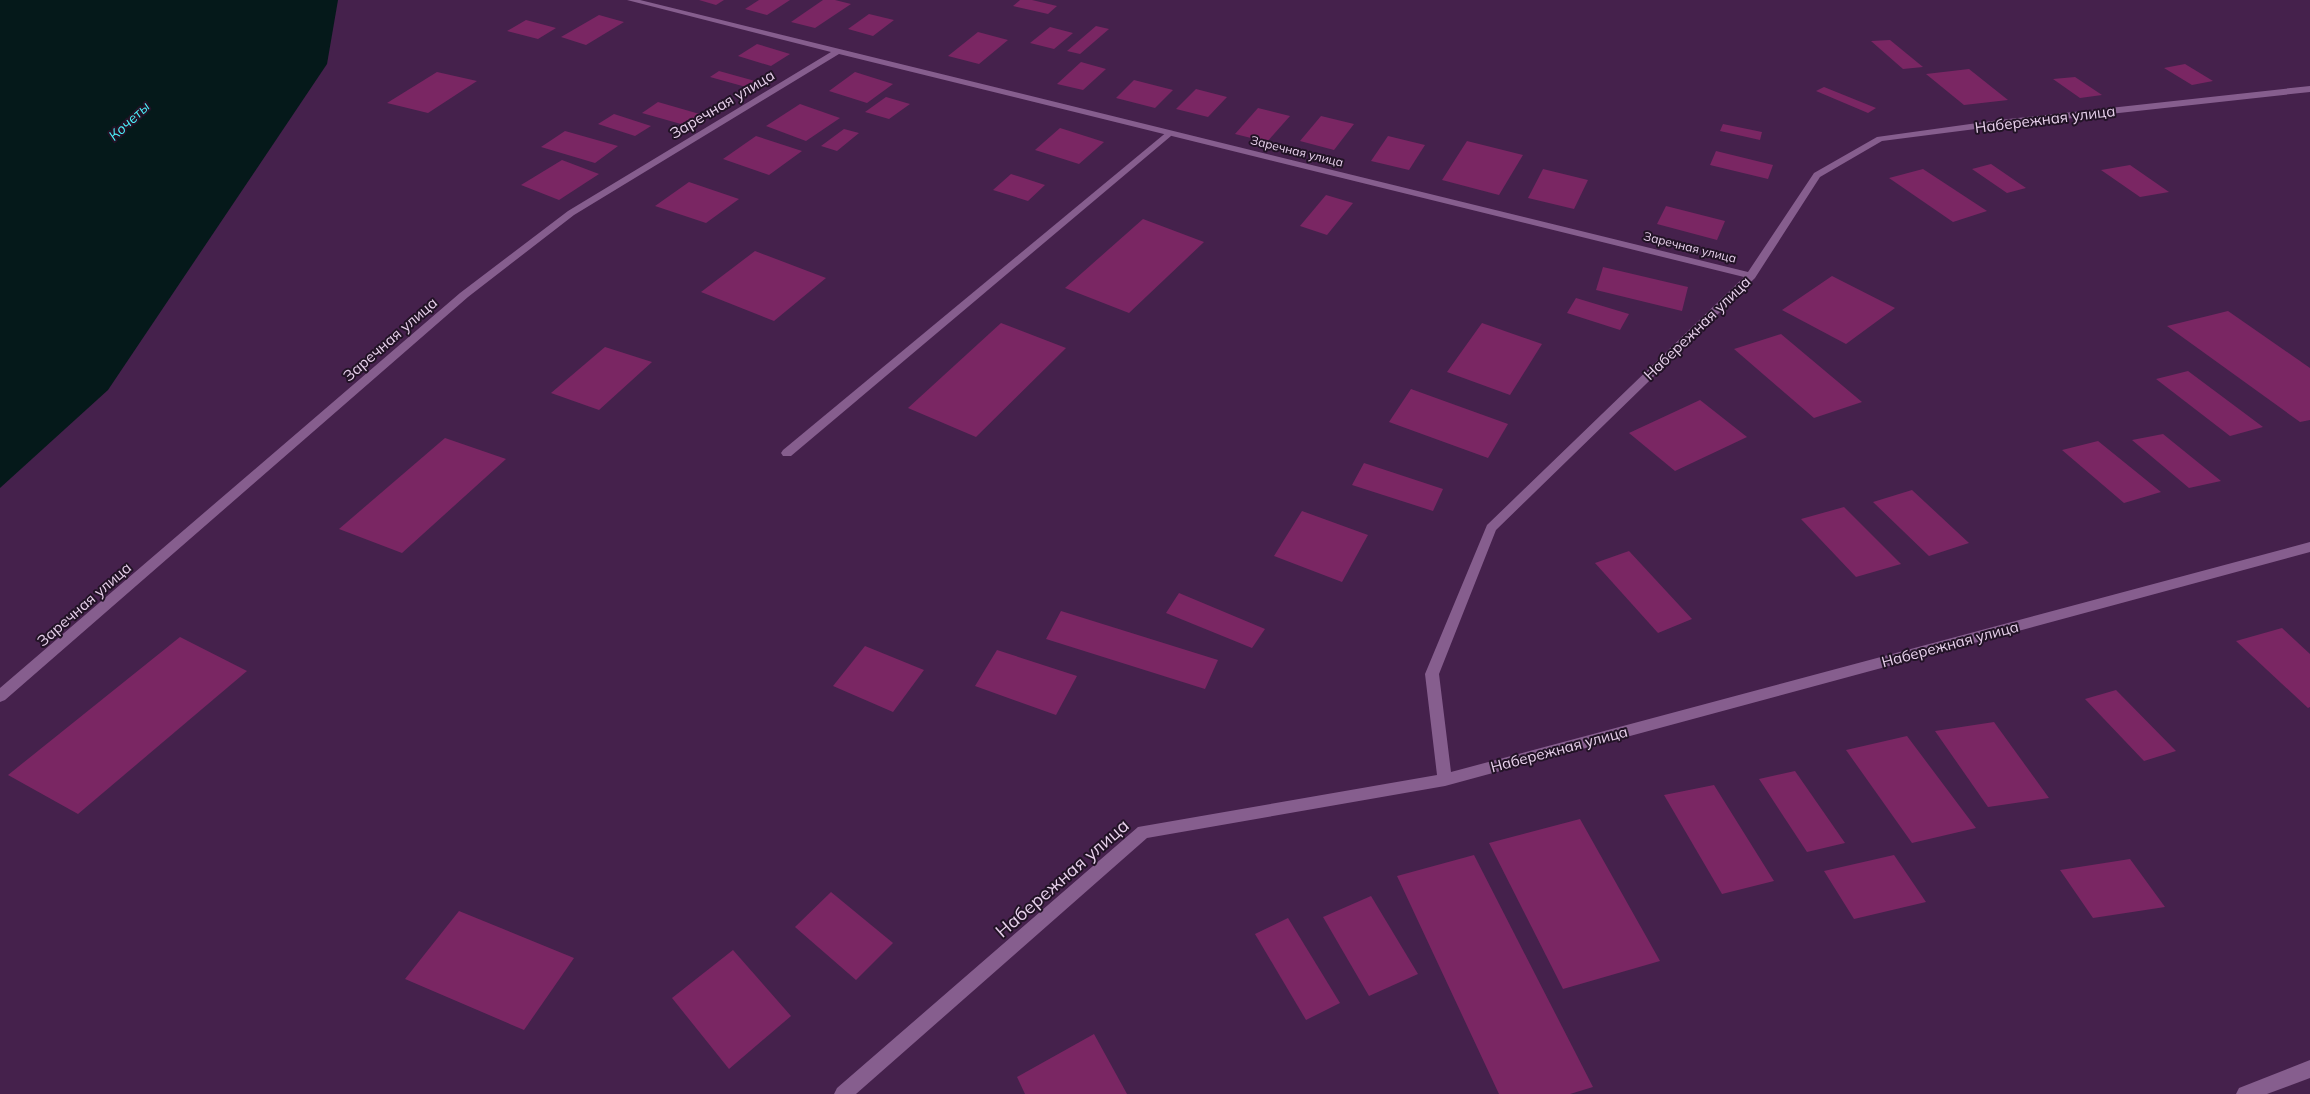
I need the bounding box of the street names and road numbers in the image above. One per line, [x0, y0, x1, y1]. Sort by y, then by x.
street label: Заречная улица [666, 65, 778, 143]
street label: Набережная улица [1974, 101, 2116, 137]
street label: Заречная улица [1249, 132, 1345, 170]
street label: Заречная улица [1642, 228, 1738, 266]
street label: Набережная улица [1640, 272, 1754, 384]
street label: Заречная улица [339, 293, 441, 385]
street label: Заречная улица [33, 558, 135, 650]
street label: Набережная улица [1879, 617, 2021, 671]
street label: Набережная улица [1488, 722, 1630, 776]
street label: Набережная улица [990, 814, 1134, 942]

